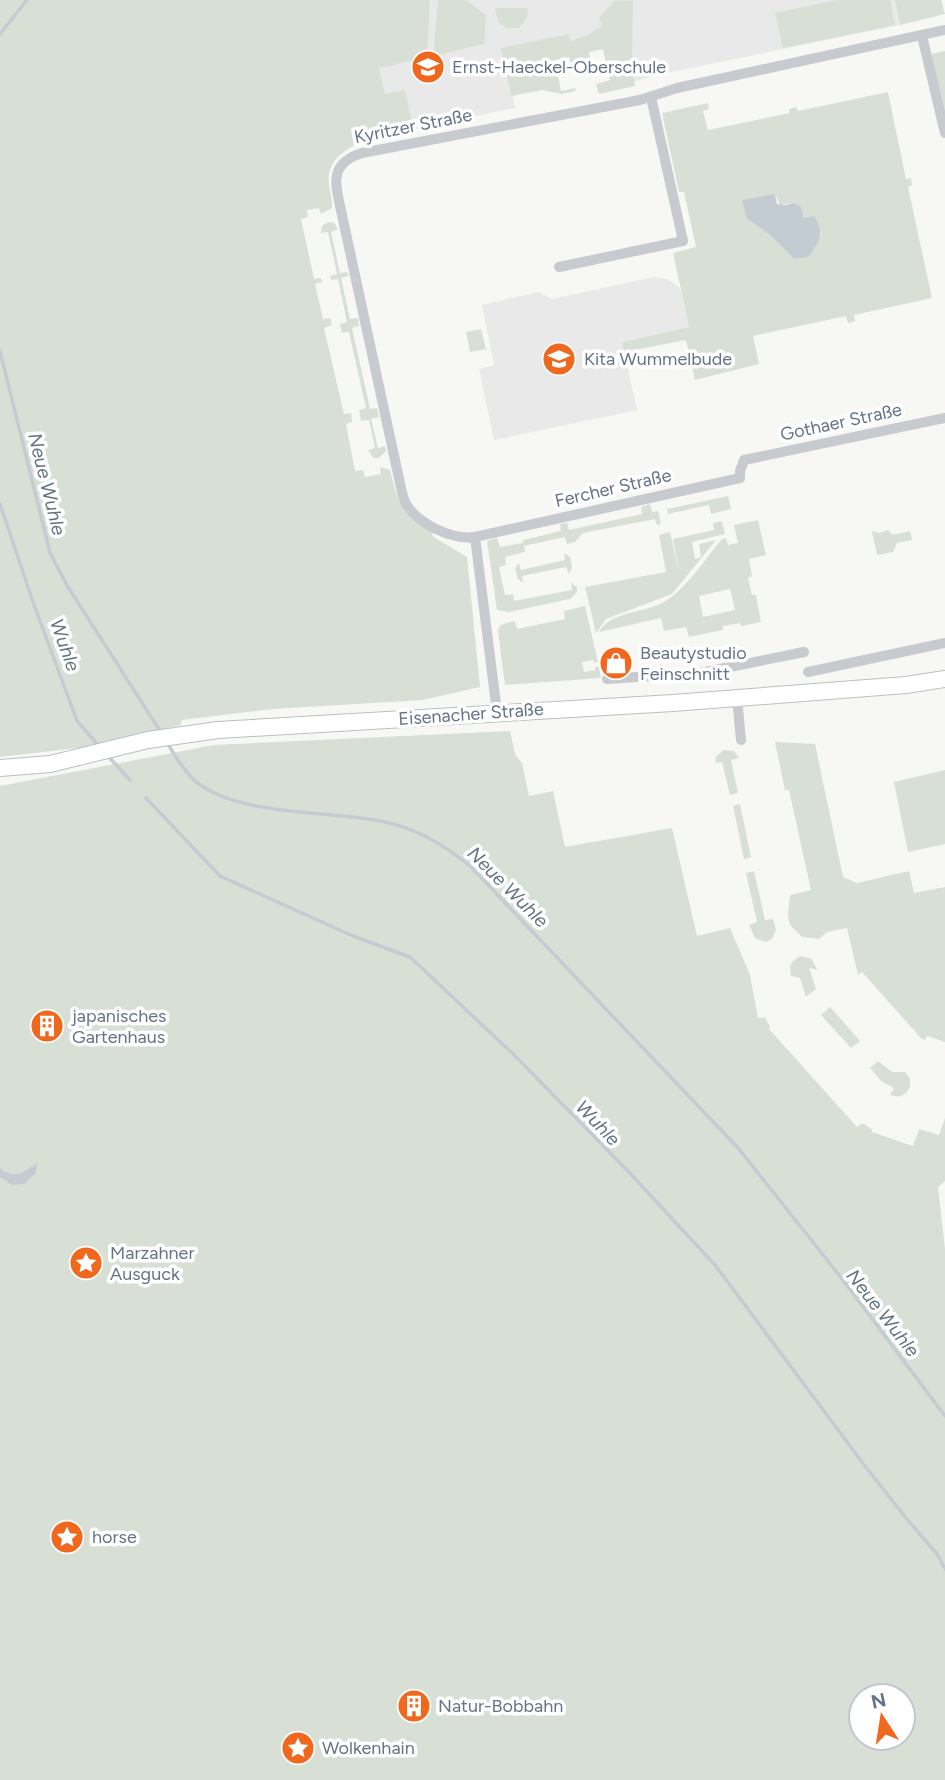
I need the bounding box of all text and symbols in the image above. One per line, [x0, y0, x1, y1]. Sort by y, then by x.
school or university icon: Ernst-Haeckel-Oberschule [409, 48, 447, 86]
place label: Ernst-Haeckel-Oberschule [452, 56, 666, 78]
street label: Kyritzer Straße [352, 104, 474, 148]
school or university icon: Kita Wummelbude [540, 340, 578, 378]
place label: Kita Wummelbude [584, 348, 732, 370]
street label: Gothaer Straße [778, 398, 904, 446]
water label: Neue Wuhle [23, 430, 71, 538]
street label: Fercher Straße [553, 464, 674, 512]
water label: Wuhle [45, 616, 85, 675]
place label: Beautystudio Feinschnitt [640, 642, 747, 685]
shop icon: Beautystudio Feinschnitt [597, 644, 635, 682]
street label: Eisenacher Straße [398, 698, 545, 730]
water label: Neue Wuhle [463, 842, 554, 933]
place label: japanisches Gartenhaus [71, 1005, 166, 1048]
building icon: japanisches Gartenhaus [28, 1007, 66, 1045]
water label: Wuhle [571, 1096, 625, 1151]
place label: Marzahner Ausguck [110, 1242, 195, 1285]
place icon: Marzahner Ausguck [67, 1244, 105, 1282]
water label: Neue Wuhle [842, 1265, 925, 1362]
place icon: horse [48, 1518, 86, 1556]
place label: horse [92, 1526, 137, 1548]
north arrow [847, 1682, 917, 1752]
building icon: Natur-Bobbahn [395, 1687, 433, 1725]
text: N [869, 1688, 888, 1714]
place label: Natur-Bobbahn [438, 1695, 563, 1717]
place icon: Wolkenhain [279, 1729, 317, 1767]
place label: Wolkenhain [322, 1737, 415, 1759]

